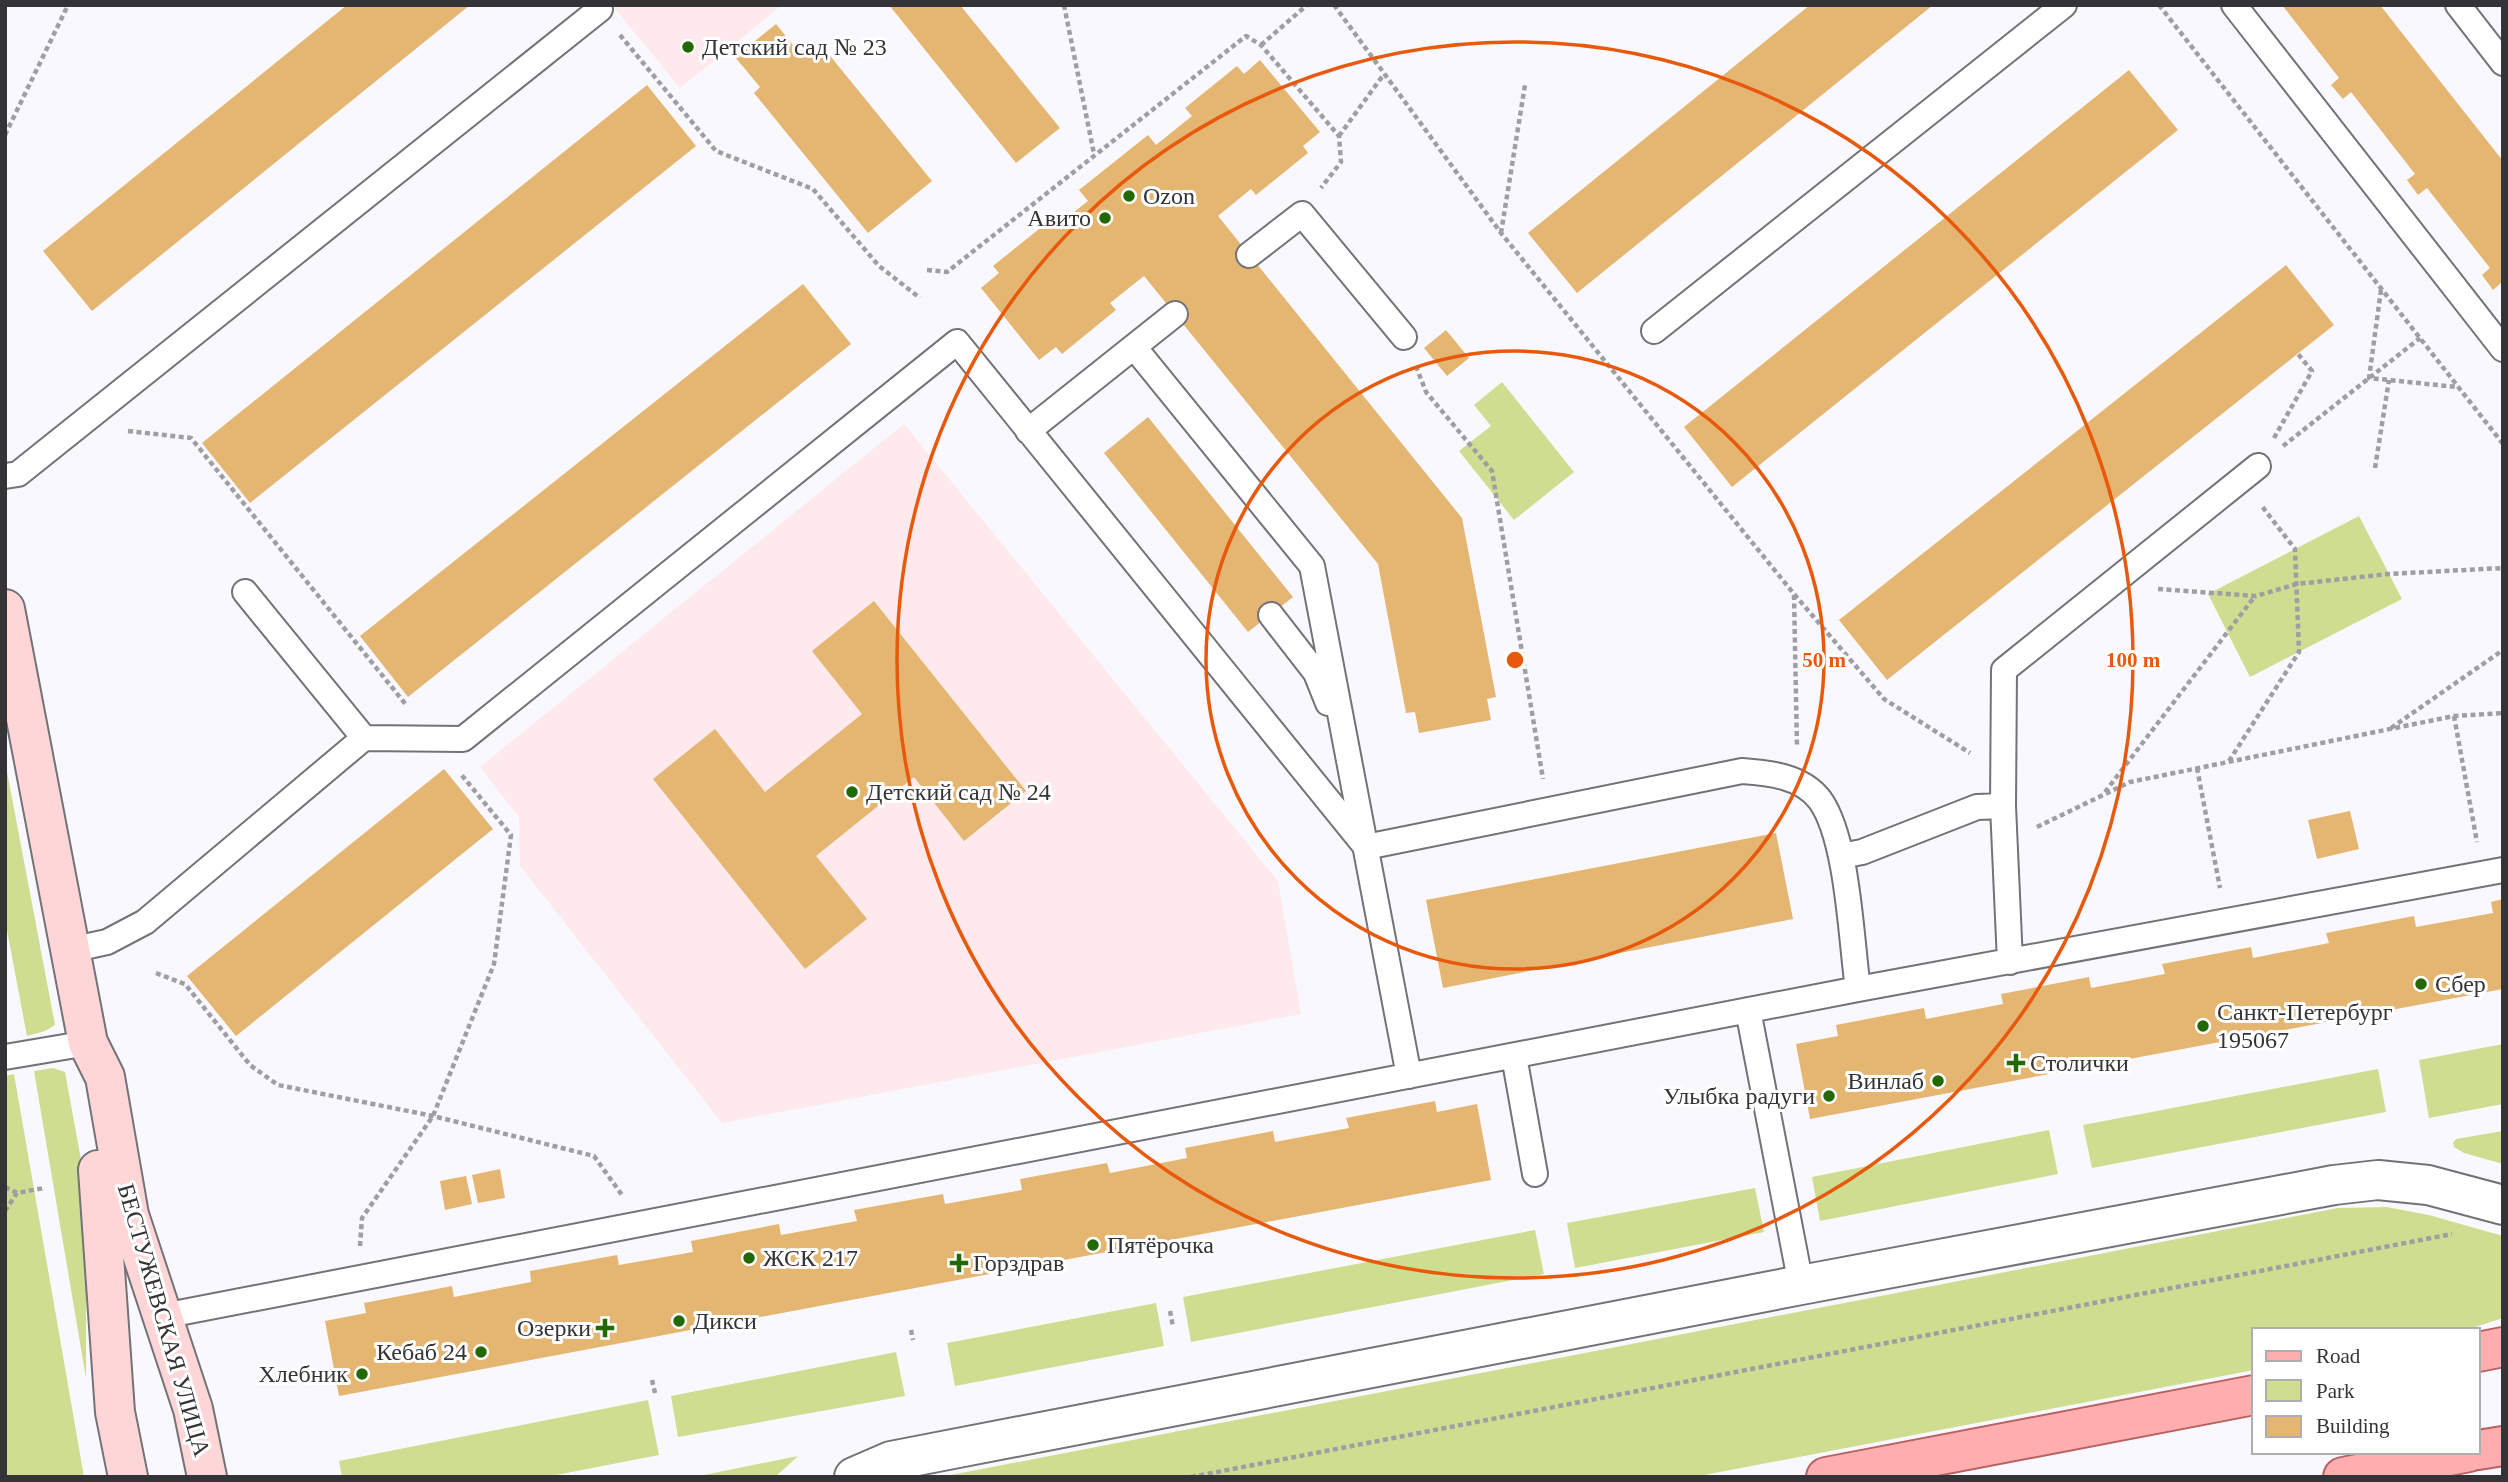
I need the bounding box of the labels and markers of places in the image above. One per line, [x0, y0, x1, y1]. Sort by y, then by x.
place label: Детский сад № 23 [702, 34, 887, 60]
marker: Детский сад № 23 [680, 39, 696, 55]
place label: Ozon [1143, 183, 1195, 209]
marker: Ozon [1121, 188, 1137, 204]
place label: Авито [1027, 205, 1091, 231]
marker: Авито [1097, 210, 1113, 226]
centre of rings [1503, 648, 1527, 672]
place label: Детский сад № 24 [866, 779, 1051, 805]
marker: Детский сад № 24 [844, 784, 860, 800]
place label: Сбер [2435, 971, 2486, 997]
marker: Сбер [2413, 976, 2429, 992]
place label: Санкт-Петербург 195067 [2217, 999, 2393, 1053]
marker: Санкт-Петербург 195067 [2195, 1018, 2211, 1034]
place label: Столички [2030, 1050, 2129, 1076]
marker: Столички [2008, 1055, 2024, 1071]
place label: Винлаб [1847, 1068, 1924, 1094]
marker: Винлаб [1930, 1073, 1946, 1089]
place label: Улыбка радуги [1663, 1083, 1815, 1109]
marker: Улыбка радуги [1821, 1088, 1837, 1104]
place label: Пятёрочка [1107, 1232, 1214, 1258]
marker: Пятёрочка [1085, 1237, 1101, 1253]
place label: ЖСК 217 [763, 1245, 858, 1271]
marker: ЖСК 217 [741, 1250, 757, 1266]
place label: Горздрав [973, 1250, 1064, 1276]
marker: Горздрав [951, 1255, 967, 1271]
place label: Дикси [693, 1308, 757, 1334]
marker: Дикси [671, 1313, 687, 1329]
place label: Озерки [517, 1315, 591, 1341]
marker: Озерки [597, 1320, 613, 1336]
place label: Кебаб 24 [376, 1339, 467, 1365]
marker: Кебаб 24 [473, 1344, 489, 1360]
place label: Хлебник [258, 1361, 348, 1387]
marker: Хлебник [354, 1366, 370, 1382]

